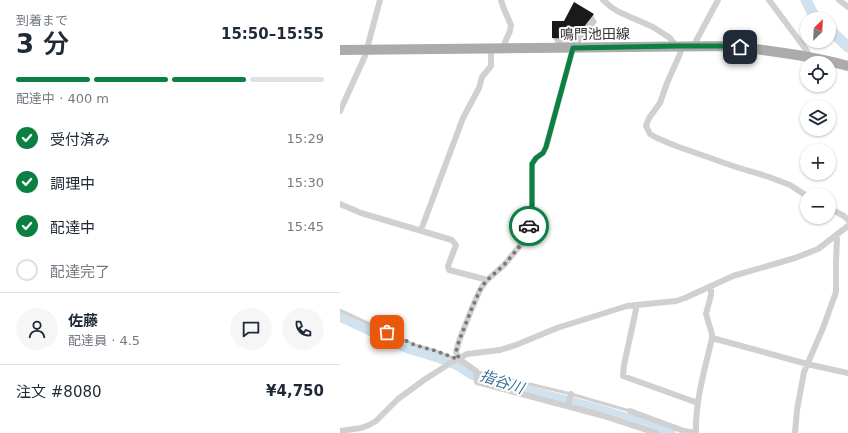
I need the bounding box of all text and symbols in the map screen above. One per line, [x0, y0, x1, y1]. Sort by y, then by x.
north arrow [800, 12, 836, 48]
map controls [800, 12, 836, 224]
text: 到着まで [16, 13, 68, 28]
text: 15:50–15:55 [221, 25, 324, 43]
street label: 鳴門池田線 [560, 25, 630, 43]
text: 3 分 [16, 29, 69, 59]
pin [723, 30, 757, 64]
icon: home [729, 36, 751, 58]
button: locate [800, 56, 836, 92]
text: 配達中 · 400 m [16, 91, 109, 106]
button: layers [800, 100, 836, 136]
icon: check [16, 127, 38, 149]
text: 受付済み [50, 131, 110, 149]
text: 15:29 [287, 131, 324, 146]
button: + [800, 144, 836, 180]
icon: check [16, 171, 38, 193]
text: 調理中 [50, 175, 95, 193]
text: 15:30 [287, 175, 324, 190]
button: − [800, 188, 836, 224]
courier [509, 206, 549, 246]
icon: check [16, 215, 38, 237]
icon: car [518, 215, 540, 237]
text: 配達中 [50, 219, 95, 237]
text: 15:45 [287, 219, 324, 234]
text: 配達完了 [50, 263, 110, 281]
button: person [16, 308, 58, 350]
button: chat [230, 308, 272, 350]
button: phone [282, 308, 324, 350]
text: 佐藤 [68, 312, 98, 330]
pin [370, 315, 404, 349]
icon: bag [376, 321, 398, 343]
text: 配達員 · 4.5 [68, 333, 140, 348]
water label: 指谷川 [478, 366, 528, 398]
text: ¥4,750 [266, 382, 324, 400]
text: 注文 #8080 [16, 383, 102, 401]

